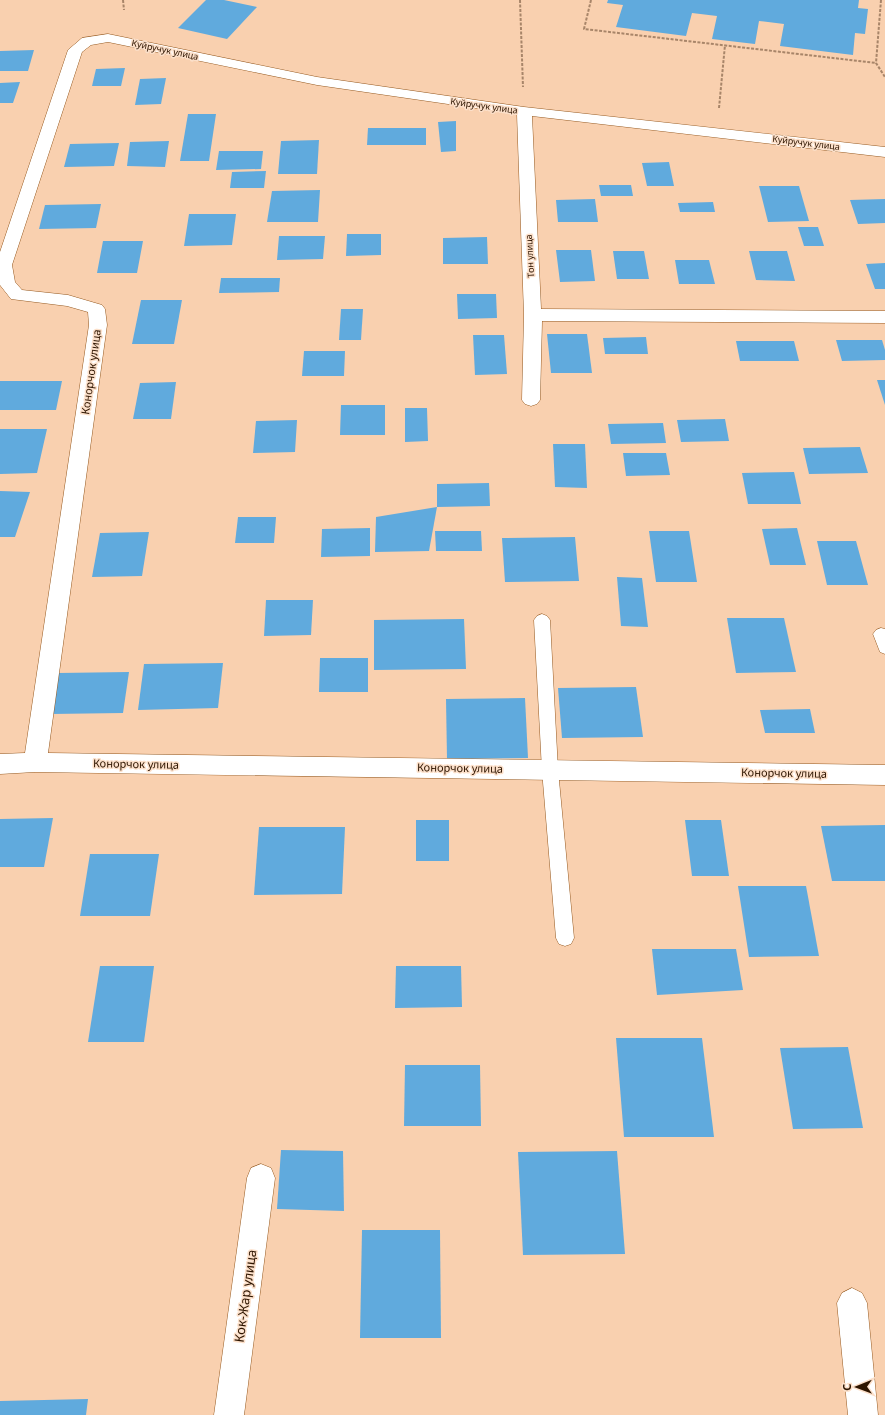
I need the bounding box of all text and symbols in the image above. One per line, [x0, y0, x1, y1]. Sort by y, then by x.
street label: Куйручук улица [130, 36, 200, 63]
street label: Куйручук улица [449, 94, 519, 117]
street label: Куйручук улица [772, 132, 841, 153]
street label: Тон улица [522, 234, 537, 278]
street label: Конорчок улица [77, 328, 104, 416]
street label: Конорчок улица [93, 755, 179, 772]
street label: Конорчок улица [417, 759, 503, 776]
street label: Конорчок улица [741, 764, 827, 781]
street label: Кок-Жар улица [230, 1248, 260, 1344]
north arrow [837, 1367, 877, 1407]
text: С [839, 1383, 854, 1391]

